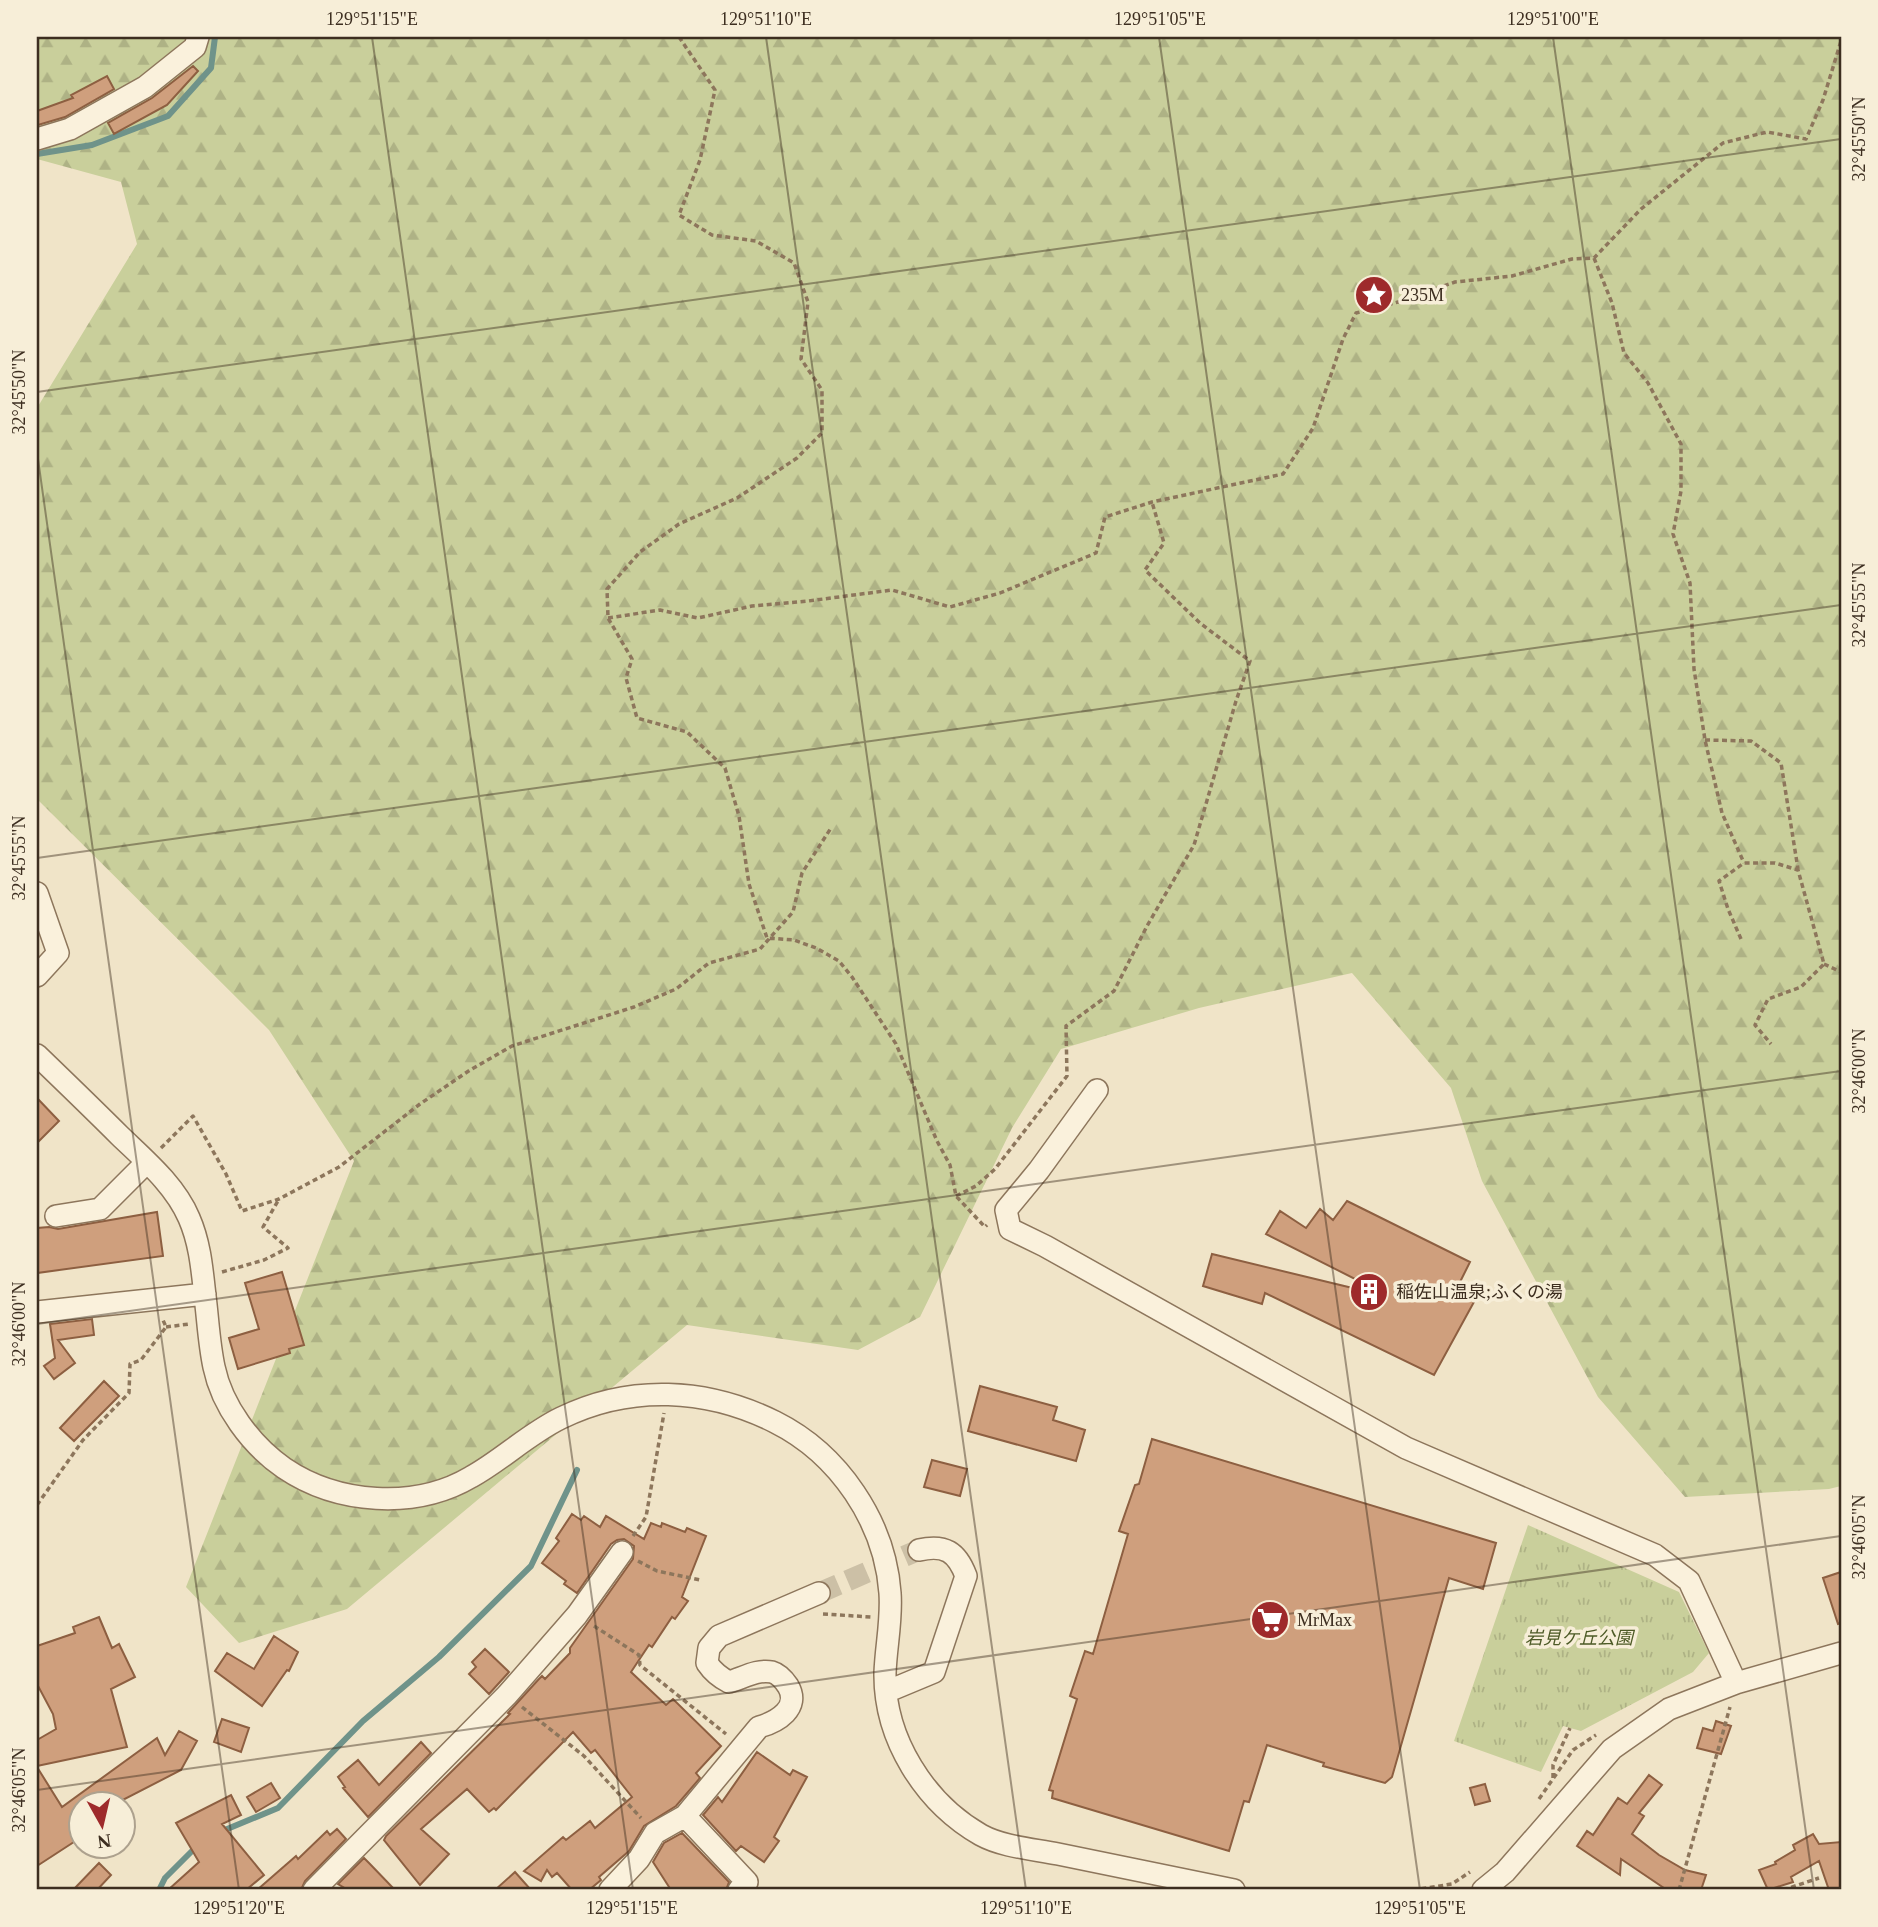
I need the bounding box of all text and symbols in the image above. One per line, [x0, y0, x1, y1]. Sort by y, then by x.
text: 129°51'15"E [326, 9, 418, 29]
text: 129°51'10"E [720, 9, 812, 29]
text: 129°51'05"E [1114, 9, 1206, 29]
text: 129°51'00"E [1507, 9, 1599, 29]
text: 32°45'50"N [1849, 97, 1869, 181]
place icon: 235M [1353, 274, 1395, 316]
place label: 235M [1401, 285, 1444, 305]
text: 32°45'50"N [9, 350, 29, 434]
text: 32°45'55"N [1849, 563, 1869, 647]
text: 32°45'55"N [9, 816, 29, 900]
text: 32°46'00"N [1849, 1029, 1869, 1113]
building icon: 稲佐山温泉;ふくの湯 [1348, 1271, 1390, 1313]
text: 32°46'00"N [9, 1282, 29, 1366]
place label: 稲佐山温泉;ふくの湯 [1396, 1282, 1563, 1302]
text: 32°46'05"N [1849, 1495, 1869, 1579]
supermarket icon: MrMax [1249, 1599, 1291, 1641]
place label: MrMax [1297, 1610, 1352, 1630]
park label: 岩見ケ丘公園 [1525, 1628, 1636, 1648]
text: 32°46'05"N [9, 1748, 29, 1832]
north arrow [66, 1790, 136, 1860]
text: N [96, 1830, 113, 1853]
text: 129°51'20"E [193, 1898, 285, 1918]
text: 129°51'15"E [586, 1898, 678, 1918]
text: 129°51'10"E [980, 1898, 1072, 1918]
text: 129°51'05"E [1374, 1898, 1466, 1918]

